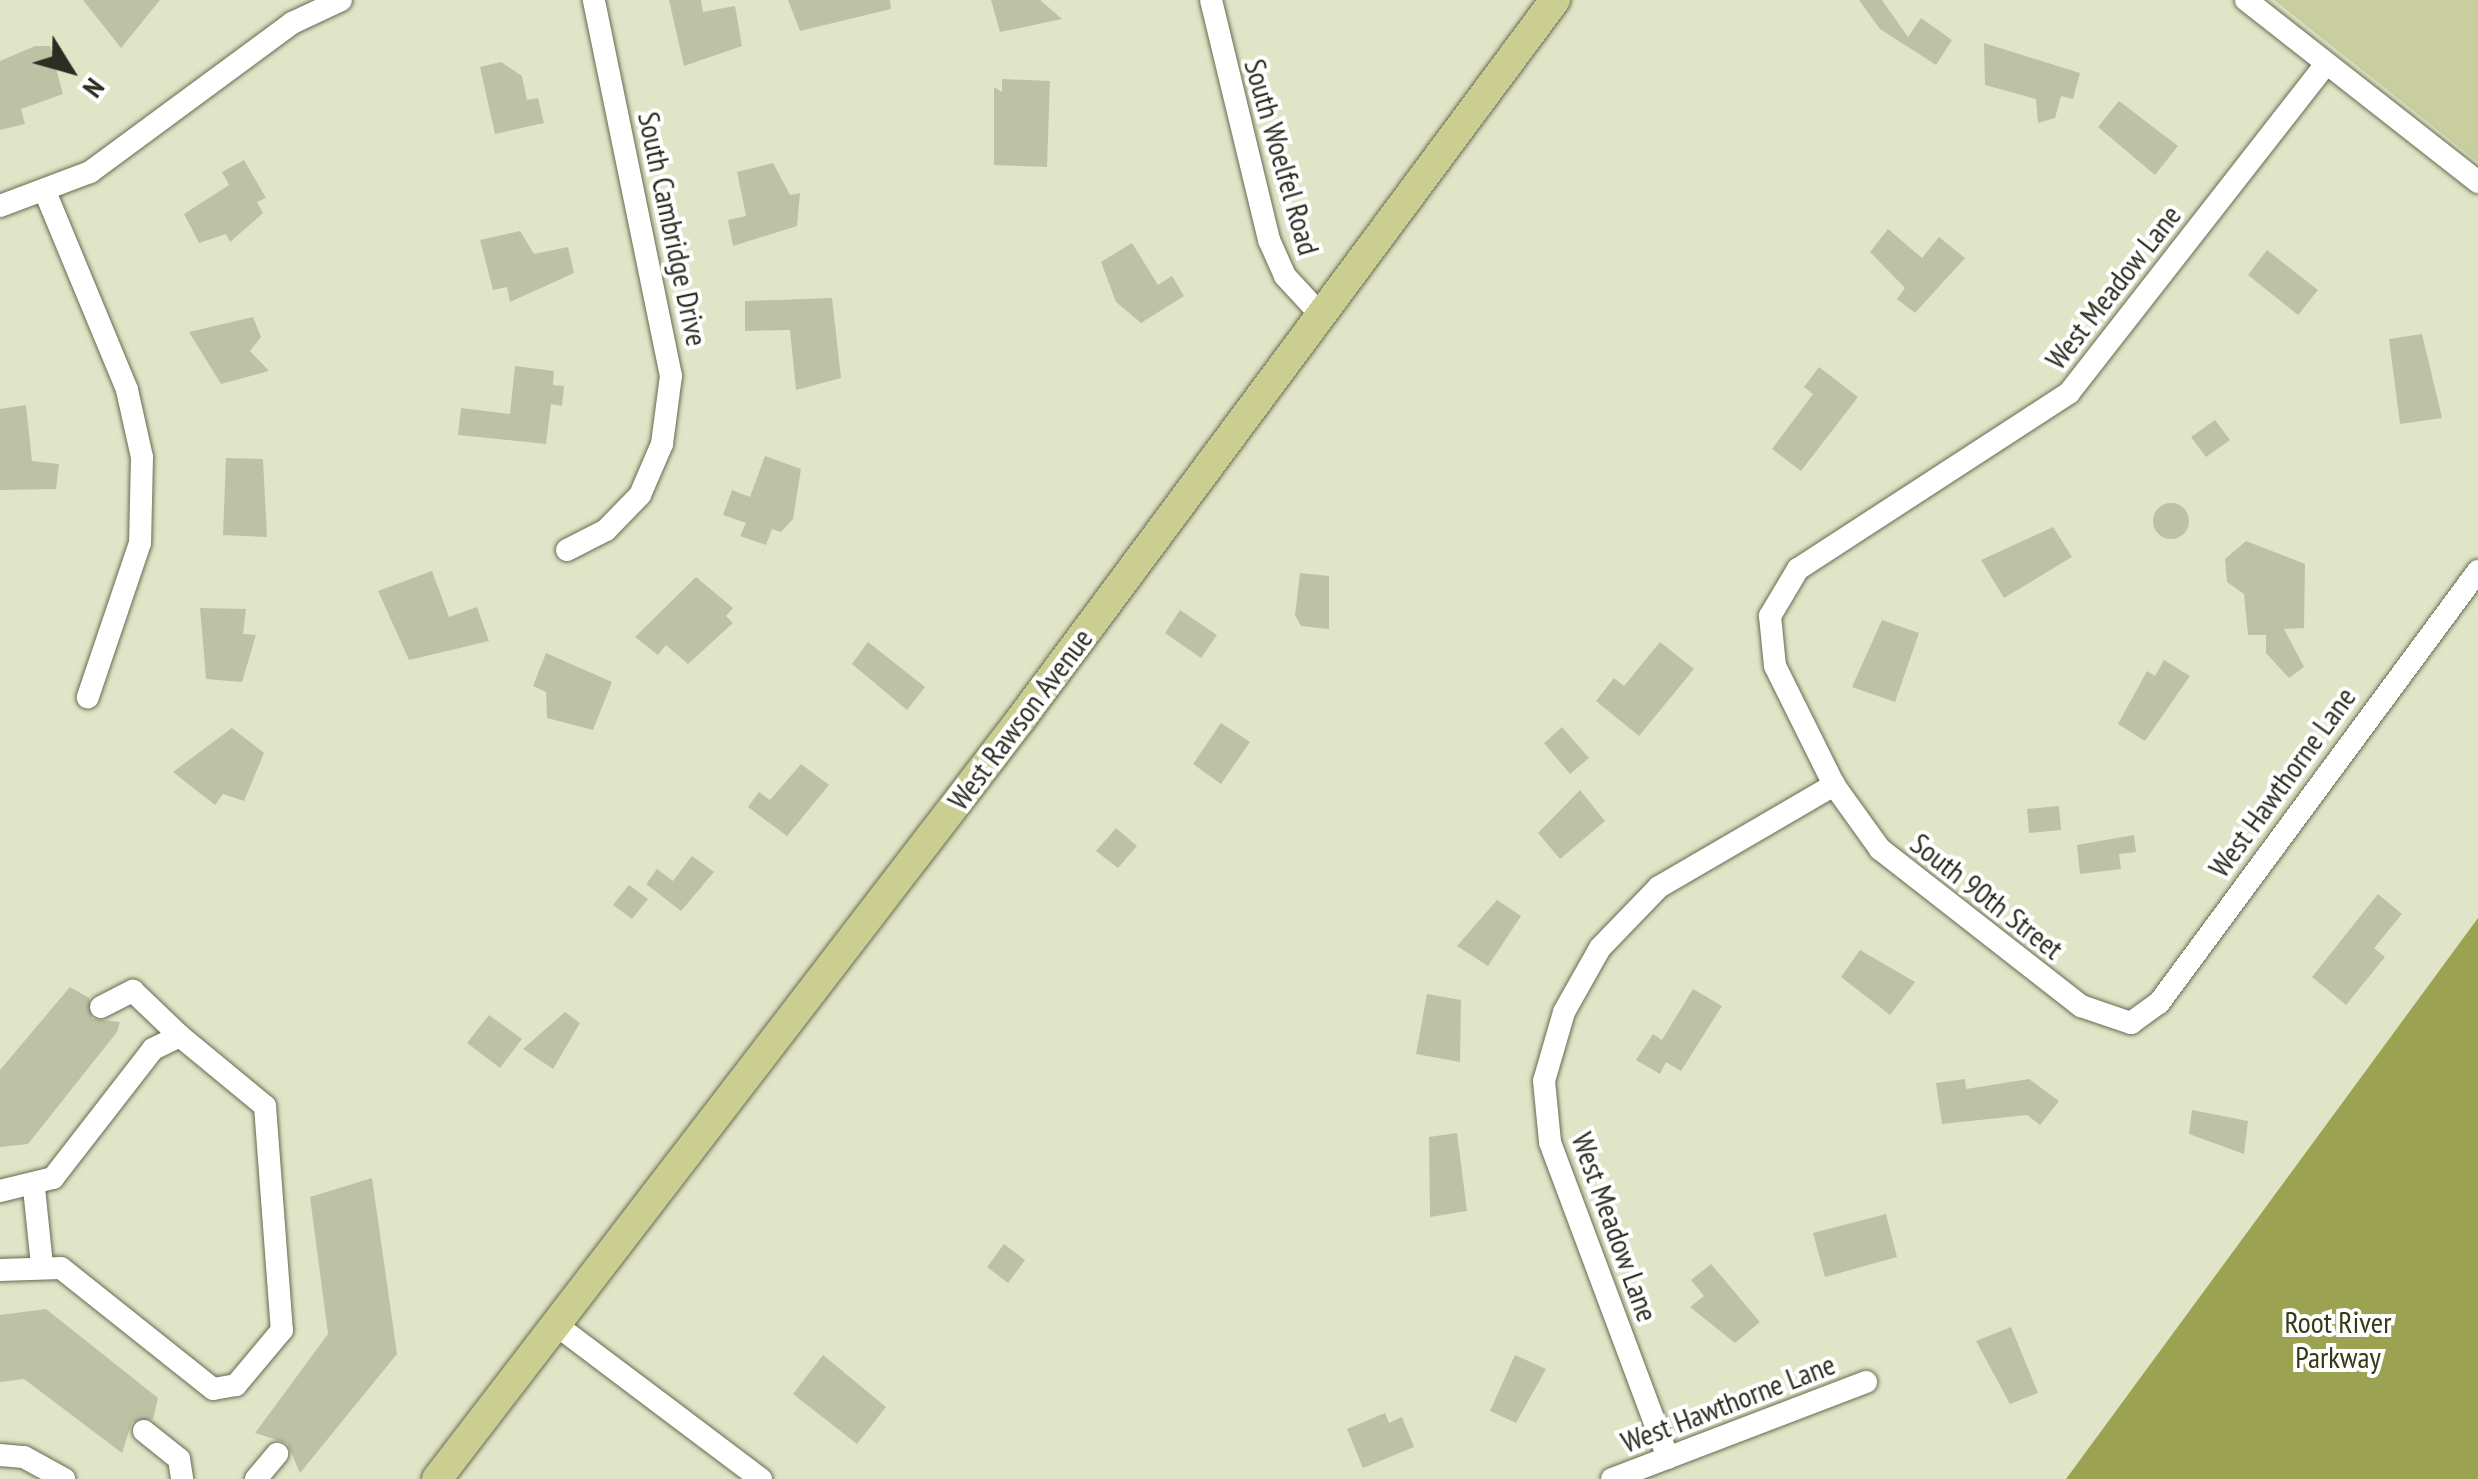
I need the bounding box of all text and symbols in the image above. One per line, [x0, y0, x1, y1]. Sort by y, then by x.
north arrow [20, 20, 120, 120]
street label: South Woelfel Road [1237, 55, 1327, 259]
text: N [75, 71, 114, 106]
street label: South Cambridge Drive [631, 109, 715, 349]
street label: West Meadow Lane [2038, 197, 2188, 377]
street label: West Rawson Avenue [940, 621, 1100, 817]
street label: West Hawthorne Lane [2201, 680, 2363, 884]
street label: South 90th Street [1904, 825, 2070, 967]
street label: West Meadow Lane [1564, 1127, 1666, 1327]
park label: Root River Parkway [2285, 1304, 2391, 1374]
street label: West Hawthorne Lane [1616, 1346, 1840, 1460]

